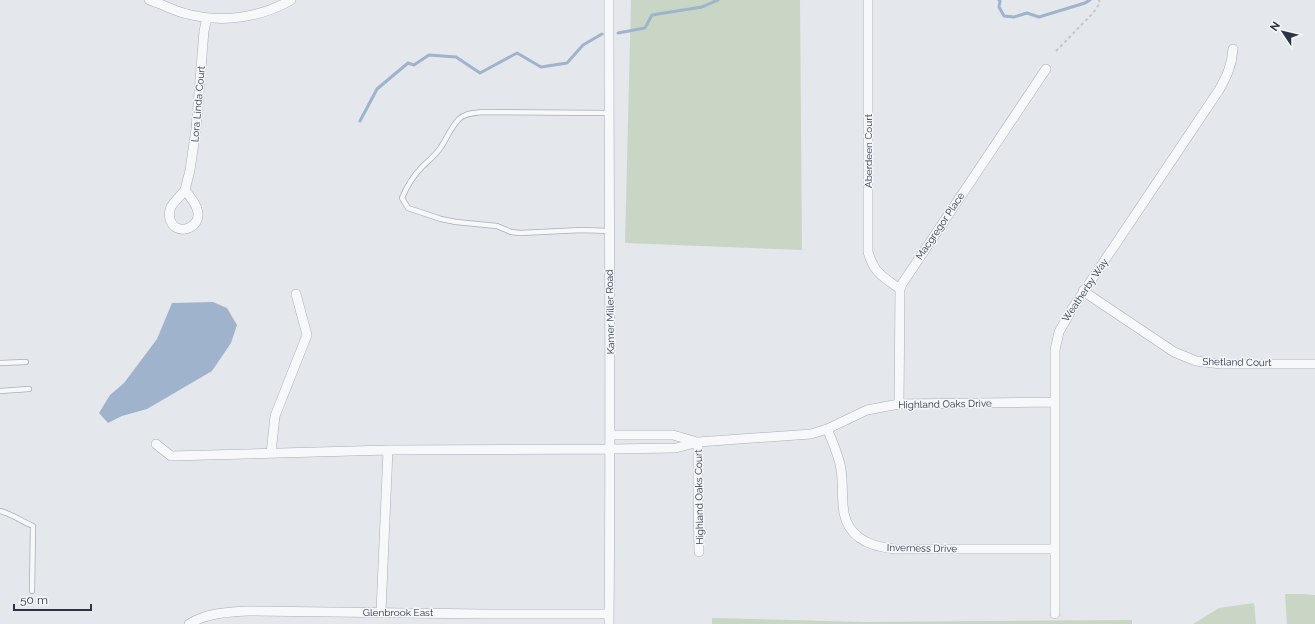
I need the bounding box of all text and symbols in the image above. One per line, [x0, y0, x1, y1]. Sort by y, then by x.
north arrow [1263, 12, 1303, 52]
text: N [1267, 19, 1283, 34]
street label: Lora Linda Court [189, 65, 207, 143]
street label: Aberdeen Court [863, 113, 874, 188]
street label: Macgregor Place [913, 190, 967, 262]
street label: Weatherby Way [1060, 256, 1110, 324]
street label: Kamer Miller Road [604, 269, 616, 355]
street label: Shetland Court [1202, 356, 1272, 368]
street label: Highland Oaks Drive [898, 398, 992, 410]
street label: Highland Oaks Court [693, 448, 705, 545]
street label: Inverness Drive [887, 542, 957, 554]
scale bar [14, 586, 91, 612]
text: 50 m [20, 593, 48, 607]
street label: Glenbrook East [363, 607, 434, 618]

